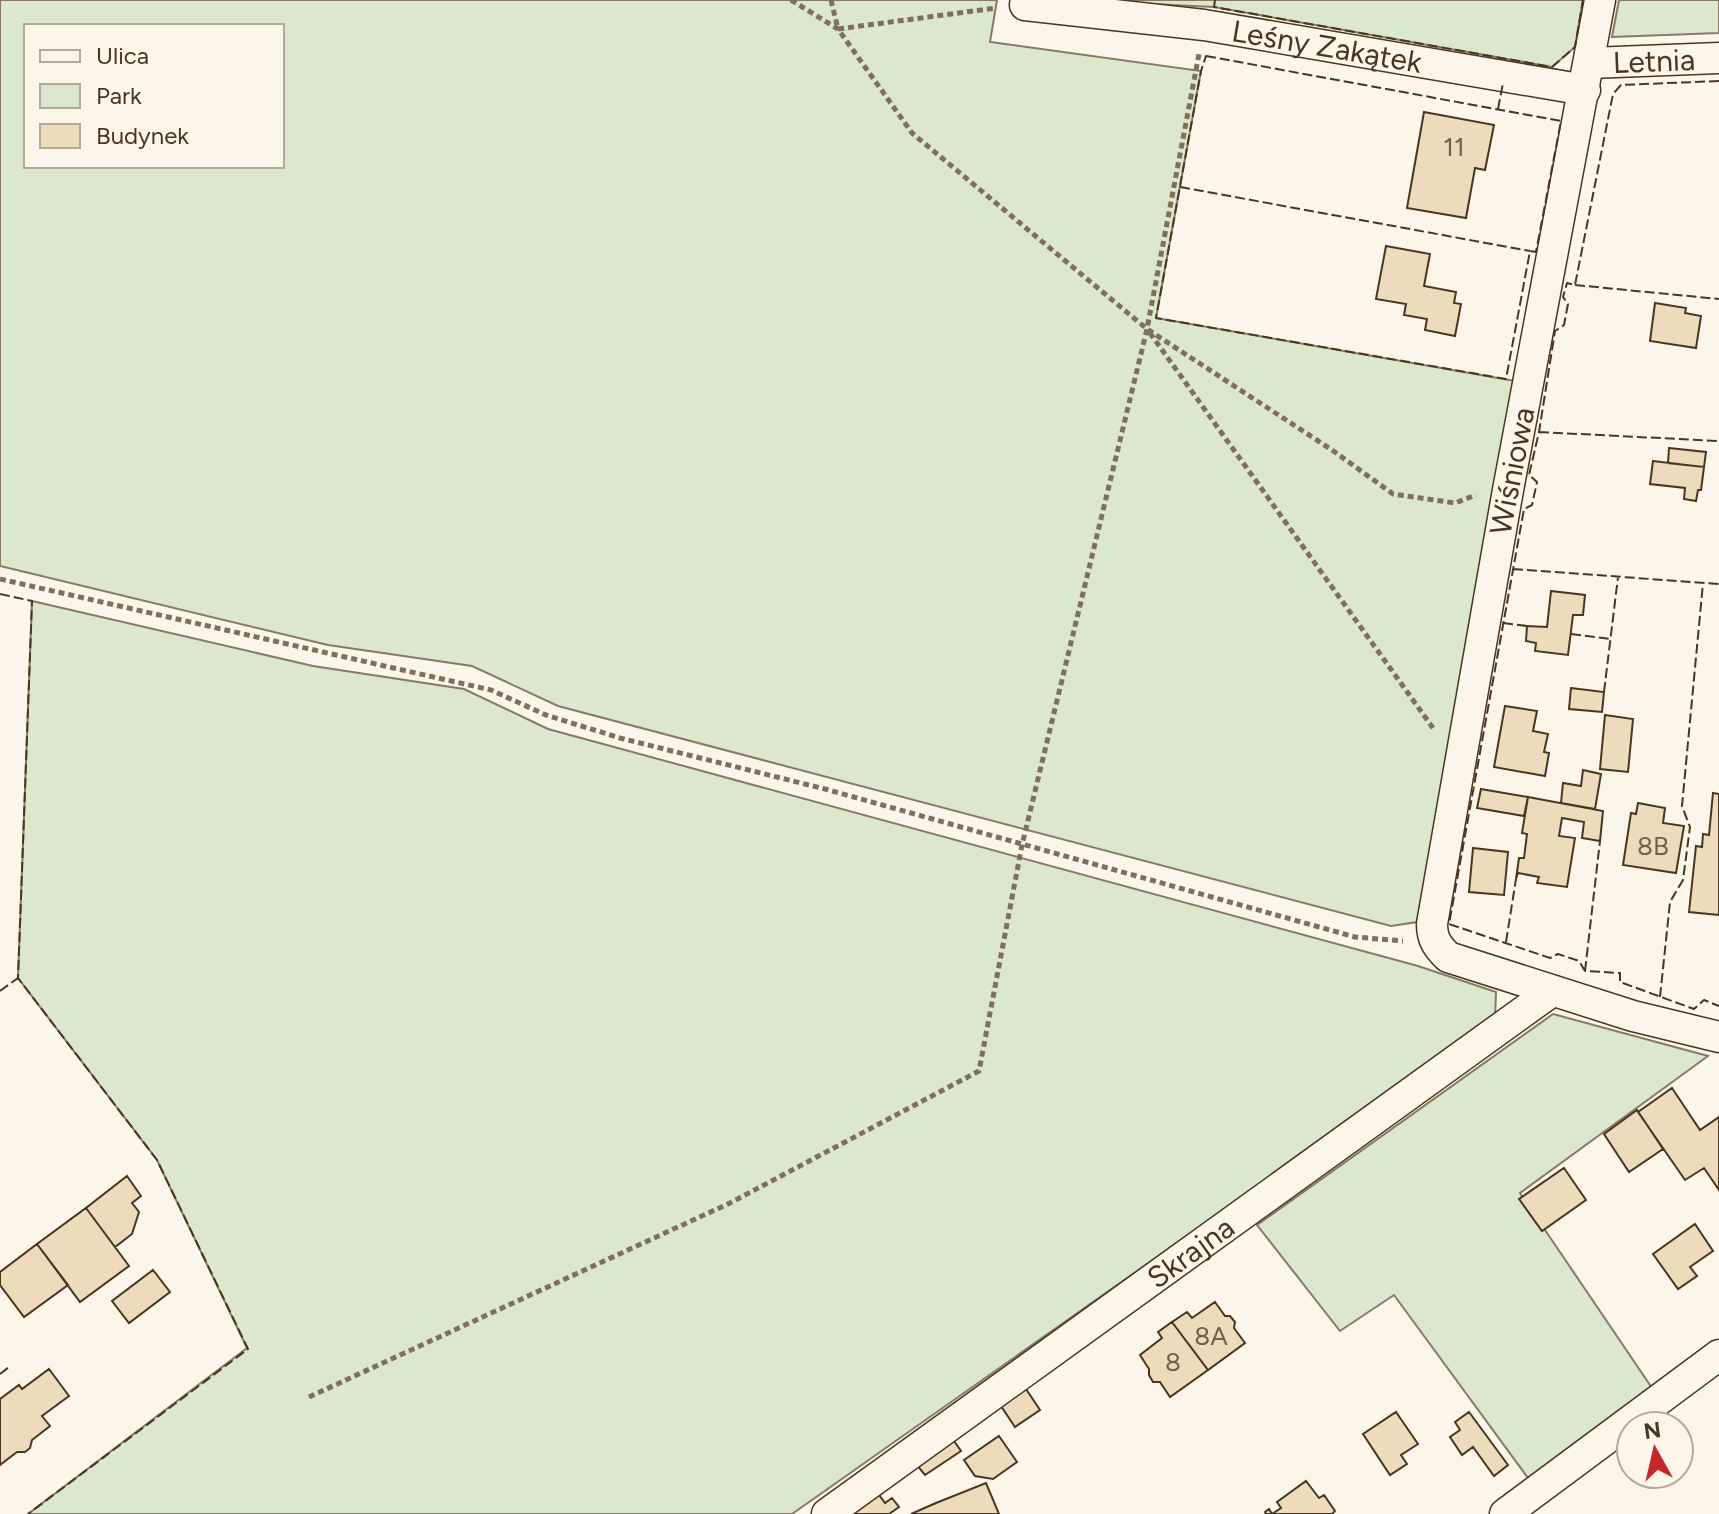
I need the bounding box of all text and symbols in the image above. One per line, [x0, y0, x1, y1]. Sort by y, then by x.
street label: Leśny Zakątek [1229, 12, 1425, 80]
legend [24, 24, 284, 168]
street label: Letnia [1612, 40, 1696, 81]
text: Ulica [96, 41, 149, 70]
text: Park [96, 81, 142, 110]
text: Budynek [96, 121, 189, 150]
house number: 11 [1443, 131, 1465, 163]
street label: Wiśniowa [1482, 404, 1542, 538]
house number: 8B [1637, 830, 1669, 862]
street label: Skrajna [1140, 1208, 1241, 1296]
house number: 8A [1194, 1320, 1228, 1352]
house number: 8 [1165, 1346, 1181, 1378]
north arrow [1615, 1410, 1695, 1490]
text: N [1642, 1416, 1663, 1445]

